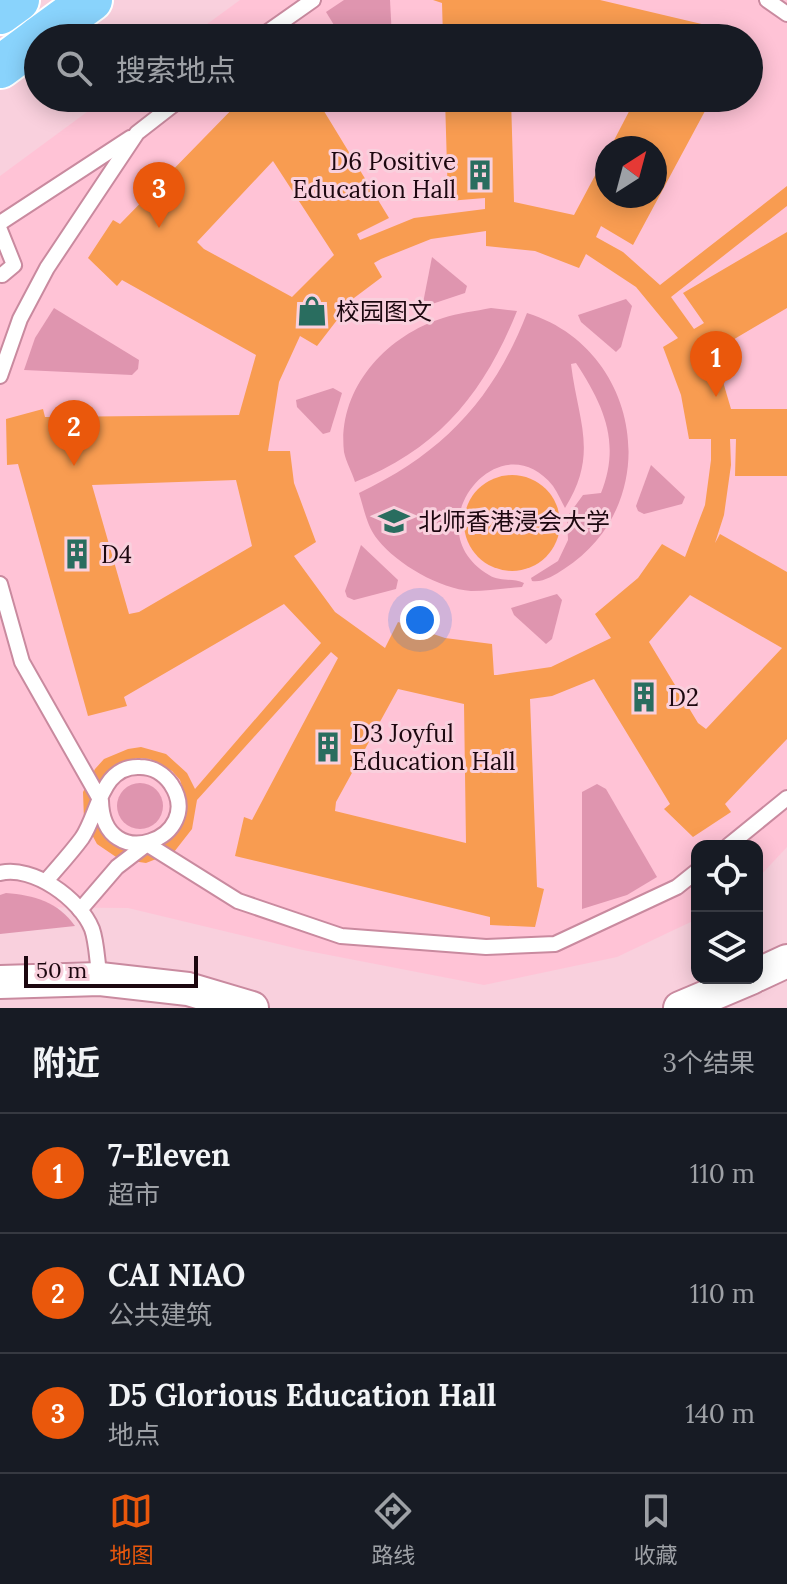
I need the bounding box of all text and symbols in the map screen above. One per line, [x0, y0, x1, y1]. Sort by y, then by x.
search box [24, 24, 763, 112]
icon: search [52, 46, 96, 90]
text: 搜索地点 [116, 51, 236, 89]
north arrow [595, 136, 667, 208]
place label: D6 Positive Education Hall [293, 146, 456, 205]
building icon: D6 Positive Education Hall [463, 158, 497, 192]
pin: 3 [133, 162, 185, 228]
shop icon: 校园图文 [295, 294, 329, 328]
place label: 校园图文 [336, 296, 432, 327]
pin: 1 [690, 331, 742, 397]
pin: 2 [48, 400, 100, 466]
school or university icon: 北师香港浸会大学 [377, 504, 411, 538]
place label: 北师香港浸会大学 [418, 506, 610, 537]
building icon: D4 [60, 537, 94, 571]
place label: D4 [101, 539, 132, 570]
your location [400, 600, 440, 640]
building icon: D2 [627, 680, 661, 714]
place label: D2 [668, 682, 699, 713]
place label: D3 Joyful Education Hall [352, 718, 515, 777]
building icon: D3 Joyful Education Hall [311, 730, 345, 764]
map controls [691, 840, 763, 984]
button: locate [691, 840, 763, 912]
button: layers [691, 912, 763, 984]
scale bar [24, 952, 198, 988]
text: 50 m [36, 956, 87, 984]
text: 附近 [32, 1041, 100, 1084]
text: 3个结果 [663, 1046, 755, 1079]
text: 7-Eleven [108, 1136, 230, 1174]
text: 1 [53, 1157, 63, 1190]
text: 110 m [690, 1157, 755, 1190]
text: 超市 [108, 1178, 160, 1211]
text: CAI NIAO [108, 1256, 245, 1294]
text: 2 [51, 1277, 65, 1310]
text: 110 m [690, 1277, 755, 1310]
text: 公共建筑 [108, 1298, 212, 1331]
text: D5 Glorious Education Hall [108, 1376, 496, 1414]
text: 3 [51, 1397, 65, 1430]
text: 140 m [685, 1397, 755, 1430]
text: 地点 [108, 1418, 160, 1451]
tab: 地图 [109, 1489, 153, 1569]
tab: 路线 [371, 1489, 416, 1569]
tab: 收藏 [634, 1489, 678, 1569]

